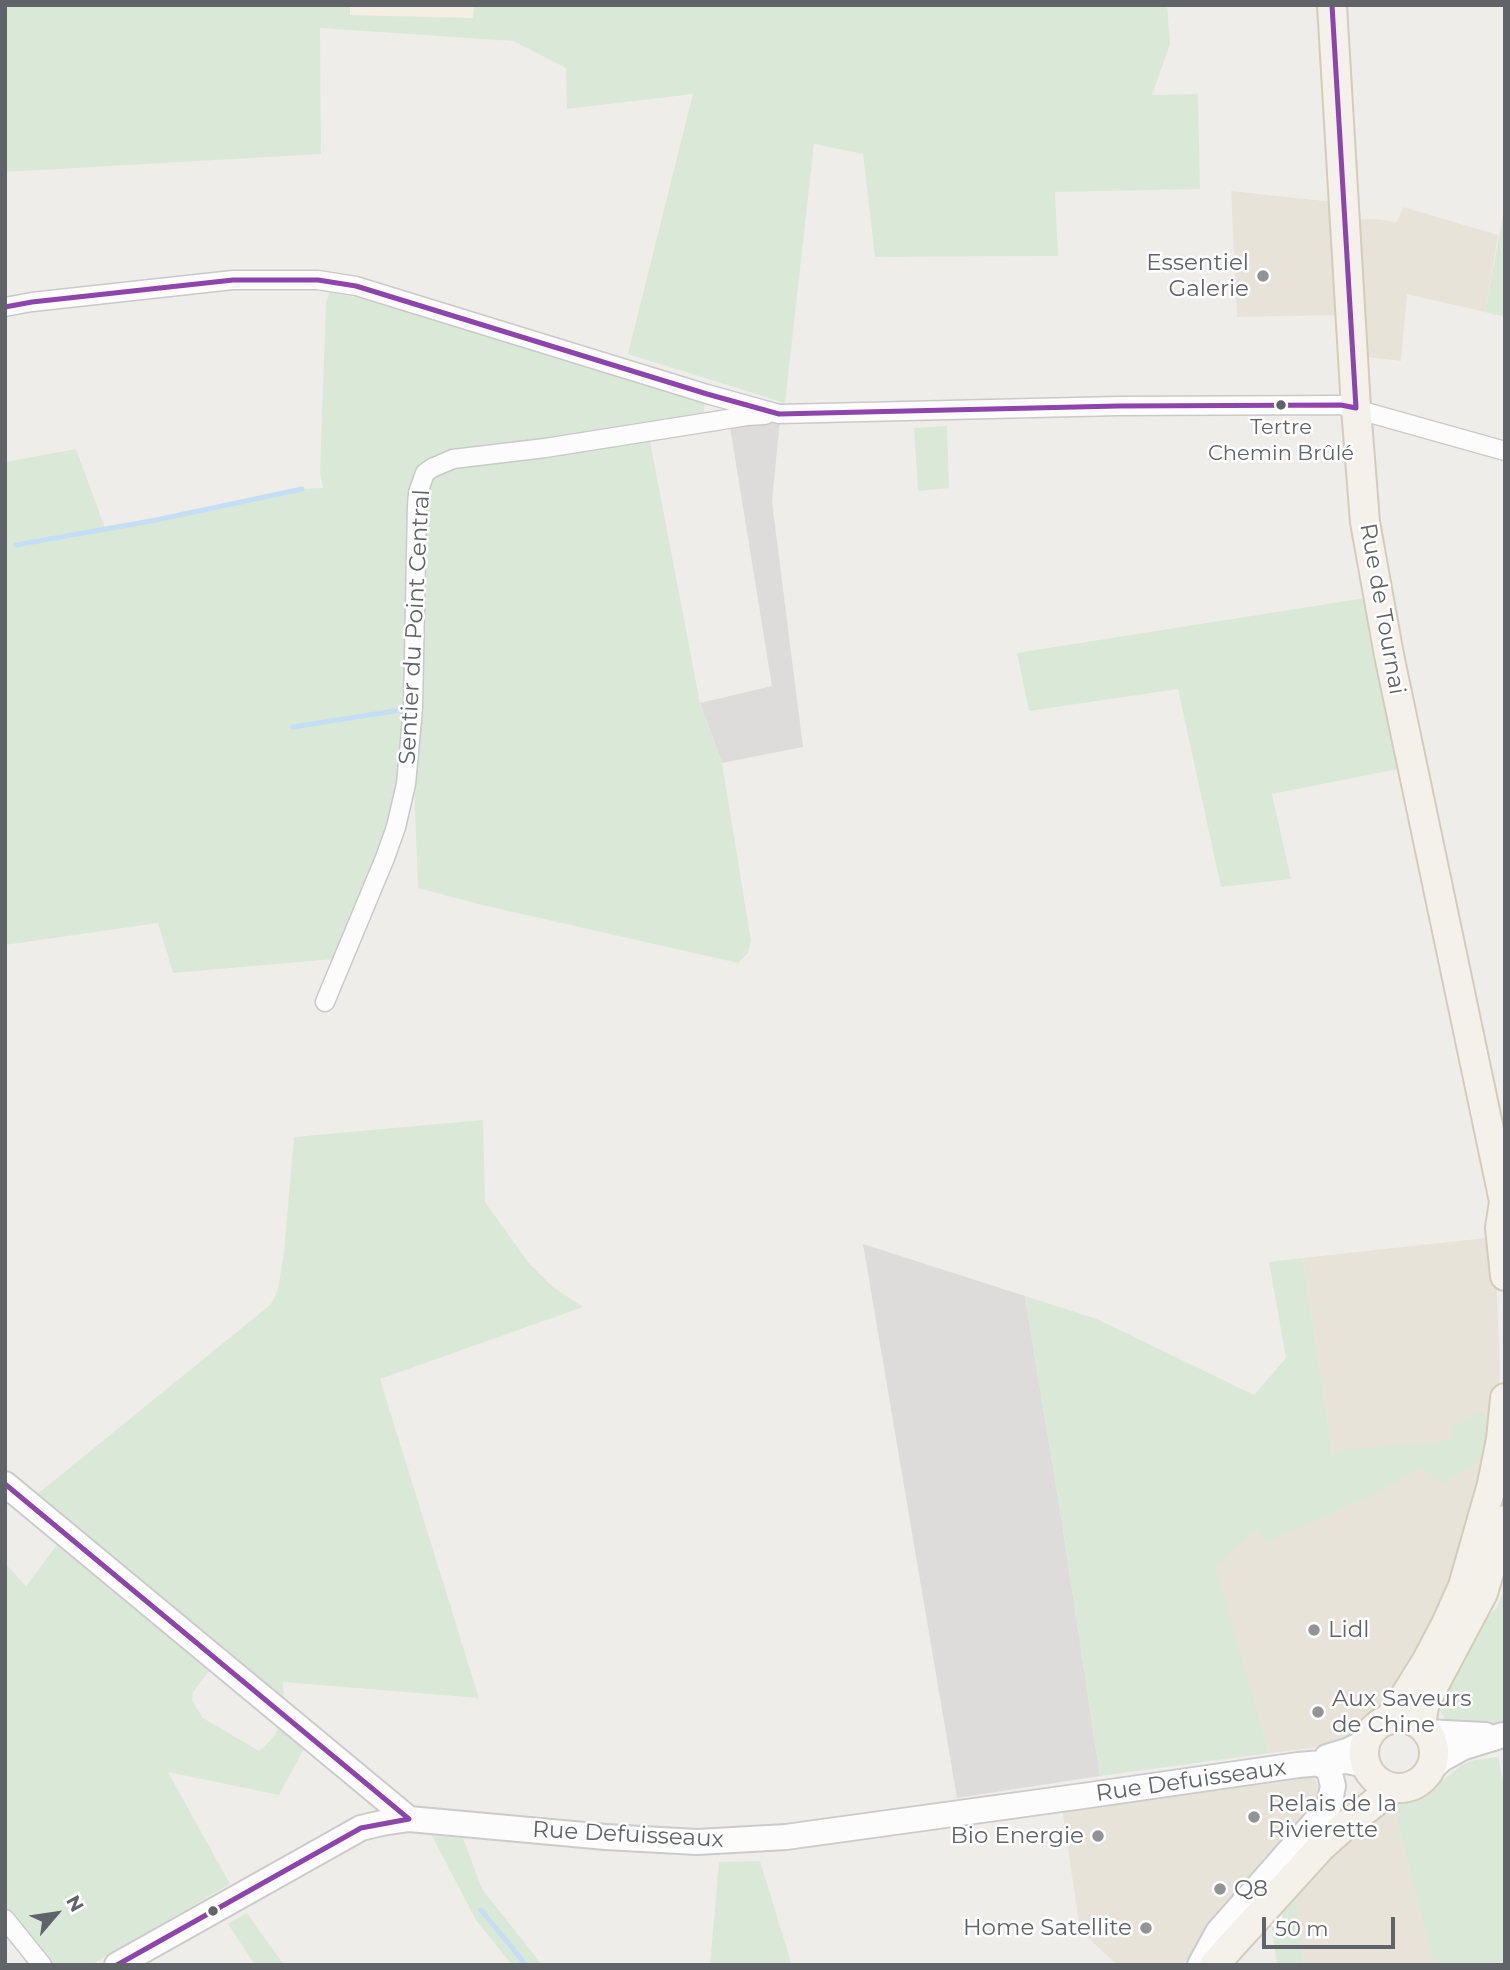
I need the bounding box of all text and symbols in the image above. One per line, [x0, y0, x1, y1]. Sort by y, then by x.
place label: Essentiel Galerie [1146, 249, 1249, 303]
marker: Essentiel Galerie [1255, 268, 1271, 284]
marker: Tertre Chemin Brûlé [1274, 398, 1288, 412]
place label: Tertre Chemin Brûlé [1208, 415, 1354, 465]
street label: Sentier du Point Central [394, 489, 436, 765]
street label: Rue de Tournai [1353, 521, 1411, 697]
place label: Lidl [1328, 1616, 1370, 1644]
marker: Lidl [1306, 1622, 1322, 1638]
place label: Aux Saveurs de Chine [1332, 1685, 1471, 1739]
marker: Aux Saveurs de Chine [1310, 1704, 1326, 1720]
street label: Rue Defuisseaux [1094, 1754, 1288, 1808]
place label: Relais de la Rivierette [1268, 1790, 1397, 1844]
marker: Relais de la Rivierette [1246, 1809, 1262, 1825]
street label: Rue Defuisseaux [532, 1816, 724, 1854]
place label: Bio Energie [950, 1822, 1084, 1850]
marker: Bio Energie [1090, 1828, 1106, 1844]
place label: Q8 [1234, 1875, 1268, 1903]
north arrow [21, 1879, 91, 1949]
marker: Q8 [1212, 1881, 1228, 1897]
text: N [61, 1891, 89, 1916]
unlabelled marker [206, 1904, 220, 1918]
scale bar [1265, 1904, 1398, 1948]
place label: Home Satellite [963, 1914, 1132, 1942]
text: 50 m [1275, 1916, 1329, 1941]
marker: Home Satellite [1138, 1920, 1154, 1936]

